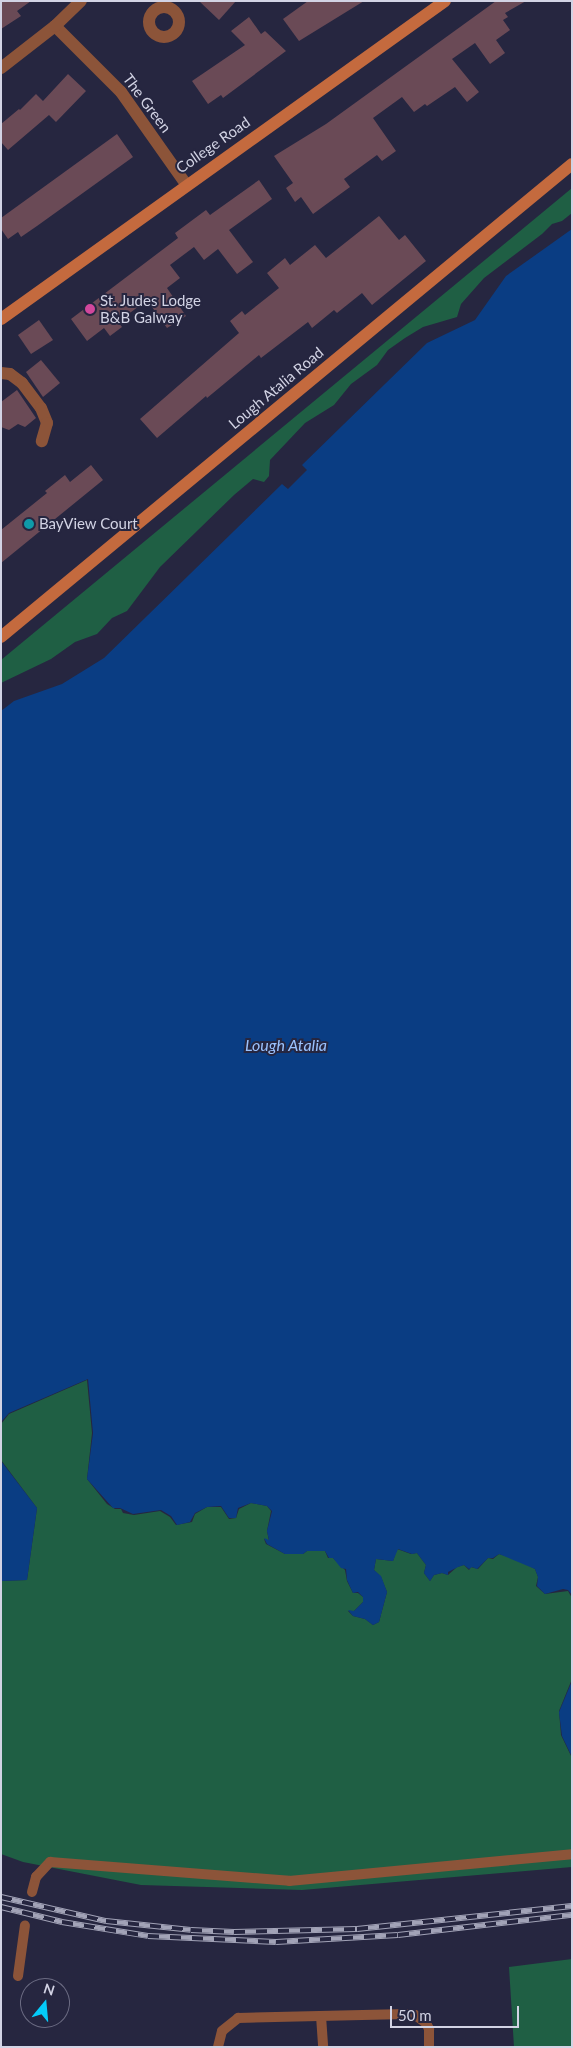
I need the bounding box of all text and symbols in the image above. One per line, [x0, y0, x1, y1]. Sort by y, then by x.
street label: The Green [119, 70, 175, 136]
street label: College Road [173, 113, 253, 177]
place label: St. Judes Lodge B&B Galway [100, 291, 201, 326]
marker: St. Judes Lodge B&B Galway [84, 303, 96, 315]
street label: Lough Atalia Road [225, 343, 327, 433]
place label: BayView Court [39, 515, 138, 533]
marker: BayView Court [23, 518, 35, 530]
water label: Lough Atalia [245, 1035, 327, 1055]
north arrow [20, 1978, 70, 2028]
text: N [42, 1979, 57, 1999]
scale bar [393, 1996, 522, 2028]
text: 50 m [398, 2006, 432, 2024]

